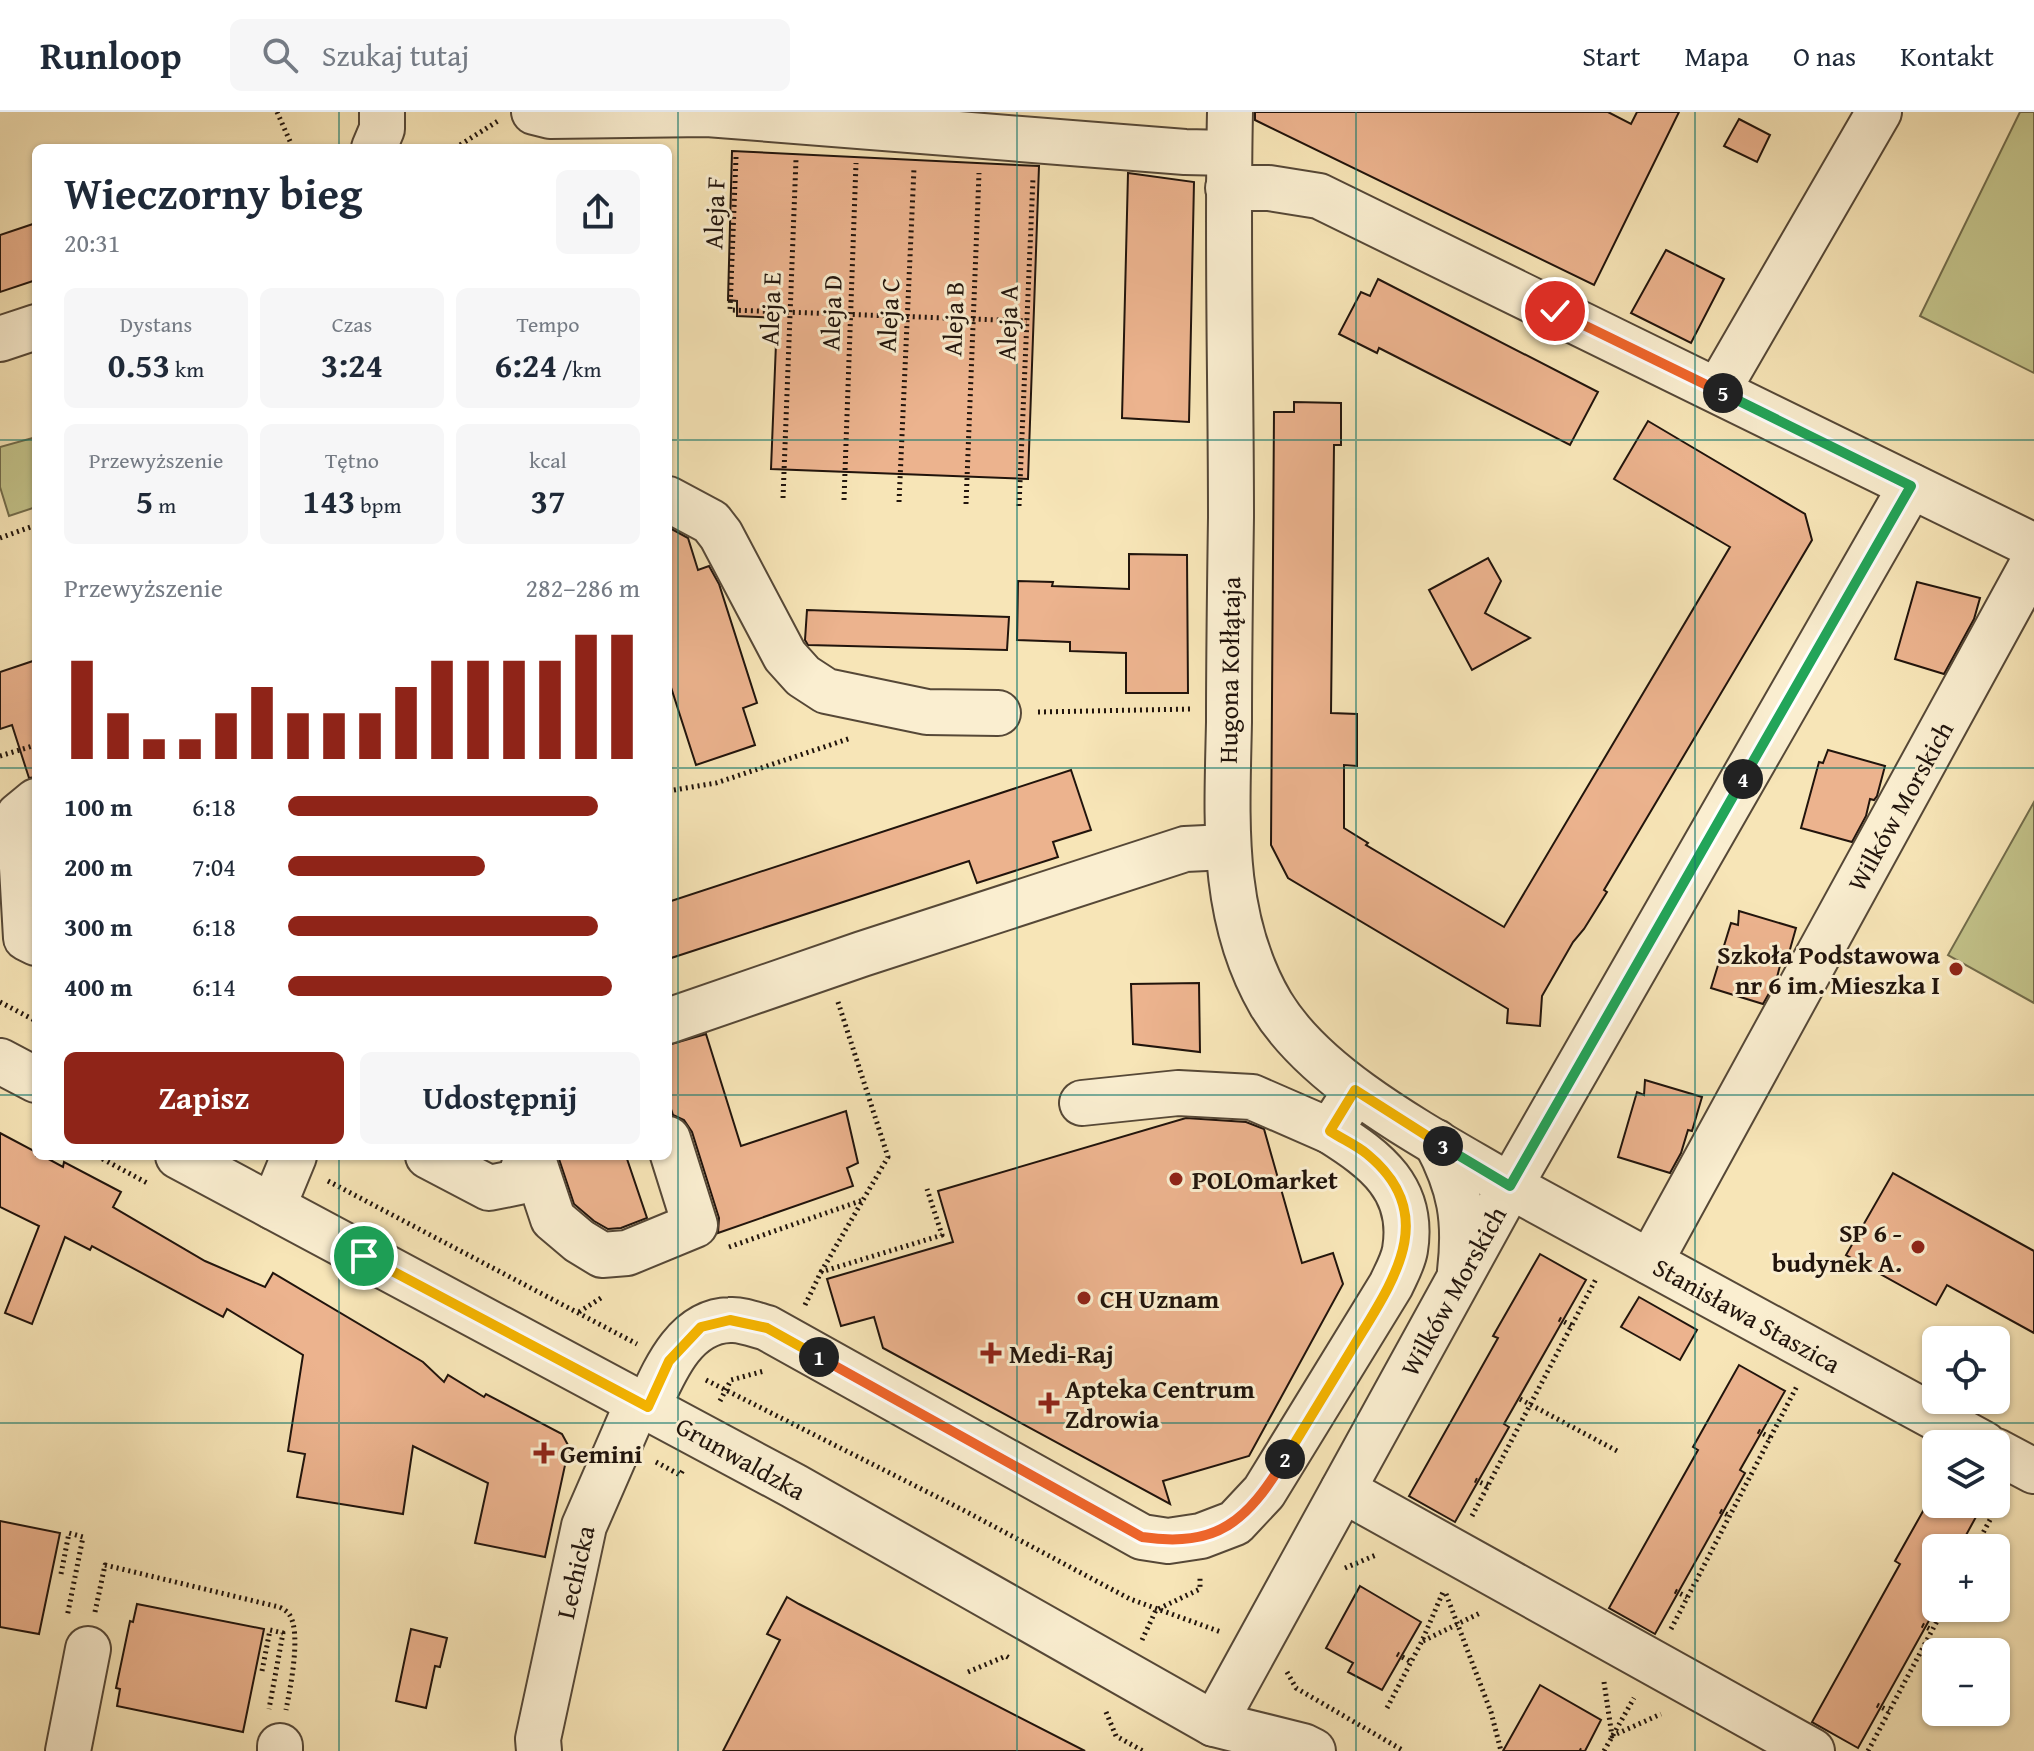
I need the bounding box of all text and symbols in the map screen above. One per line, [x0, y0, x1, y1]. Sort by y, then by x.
search box [230, 19, 790, 91]
text: Runloop [40, 27, 182, 83]
icon: search [258, 33, 302, 77]
text: Szukaj tutaj [322, 33, 469, 77]
text: Start [1582, 35, 1640, 76]
text: Mapa [1684, 35, 1749, 76]
text: O nas [1793, 35, 1856, 76]
text: Kontakt [1900, 35, 1994, 76]
text: Wieczorny bieg [64, 161, 362, 225]
button: share [556, 170, 640, 254]
street label: Aleja F [693, 176, 735, 250]
text: 20:31 [64, 223, 120, 262]
street label: Aleja E [749, 272, 791, 346]
street label: Aleja D [810, 274, 852, 352]
street label: Aleja C [867, 277, 909, 353]
pin [1521, 277, 1589, 345]
street label: Aleja B [932, 281, 974, 357]
street label: Aleja A [986, 284, 1028, 362]
icon: check [1533, 289, 1577, 333]
text: Dystans [120, 308, 192, 340]
text: Czas [332, 308, 372, 340]
text: Tempo [517, 308, 579, 340]
text: 0.53 [108, 340, 170, 389]
text: 3:24 [321, 340, 383, 389]
text: 6:24 [495, 340, 557, 389]
text: km [170, 353, 204, 385]
text: /km [557, 353, 601, 385]
pin: 5 [1703, 373, 1743, 413]
text: 5 [1717, 377, 1729, 409]
text: Przewyższenie [89, 444, 223, 476]
text: Tętno [325, 444, 379, 476]
text: kcal [529, 444, 567, 476]
text: 5 [136, 476, 153, 525]
text: 143 [303, 476, 355, 525]
text: 37 [530, 476, 566, 525]
text: m [153, 489, 176, 521]
text: bpm [355, 489, 401, 521]
text: Przewyższenie [64, 568, 223, 607]
text: 282–286 m [526, 568, 640, 607]
street label: Hugona Kołłątaja [1208, 575, 1250, 764]
street label: Wilków Morskich [1837, 713, 1963, 898]
pin: 4 [1723, 759, 1763, 799]
text: 4 [1737, 763, 1749, 795]
text: 100 m [64, 787, 132, 826]
text: 6:18 [192, 787, 236, 826]
text: 200 m [64, 847, 132, 886]
text: 7:04 [192, 847, 236, 886]
text: 300 m [64, 907, 132, 946]
text: 6:18 [192, 907, 236, 946]
place label: Szkoła Podstawowa nr 6 im. Mieszka I [1717, 935, 1941, 1004]
marker: Szkoła Podstawowa nr 6 im. Mieszka I [1947, 960, 1965, 978]
text: 400 m [64, 967, 132, 1006]
text: 6:14 [192, 967, 236, 1006]
button: Zapisz [64, 1052, 344, 1144]
button: Udostępnij [360, 1052, 640, 1144]
pin: 3 [1423, 1126, 1463, 1166]
text: 3 [1437, 1130, 1449, 1162]
place label: POLOmarket [1192, 1160, 1338, 1199]
marker: POLOmarket [1167, 1170, 1185, 1188]
street label: Wilków Morskich [1390, 1198, 1516, 1383]
place label: SP 6 - budynek A. [1772, 1213, 1902, 1282]
pin [330, 1222, 398, 1290]
icon: arrive [342, 1234, 386, 1278]
marker: SP 6 - budynek A. [1909, 1238, 1927, 1256]
street label: Stanisława Staszica [1646, 1247, 1848, 1383]
place label: CH Uznam [1100, 1279, 1220, 1318]
marker: CH Uznam [1075, 1289, 1093, 1307]
map controls [1922, 1326, 2010, 1726]
button: locate [1922, 1326, 2010, 1414]
place label: Medi-Raj [1009, 1334, 1114, 1373]
pin: 1 [799, 1337, 839, 1377]
text: 1 [813, 1341, 825, 1373]
marker: Medi-Raj [980, 1342, 1002, 1364]
place label: Apteka Centrum Zdrowia [1065, 1369, 1255, 1438]
marker: Apteka Centrum Zdrowia [1040, 1394, 1058, 1412]
street label: Grunwaldzka [669, 1406, 814, 1510]
button: layers [1922, 1430, 2010, 1518]
place label: Gemini [560, 1434, 642, 1473]
pin: 2 [1265, 1439, 1305, 1479]
text: 2 [1279, 1443, 1291, 1475]
marker: Gemini [535, 1444, 553, 1462]
street label: Lechicka [545, 1521, 605, 1622]
button: + [1922, 1534, 2010, 1622]
button: − [1922, 1638, 2010, 1726]

